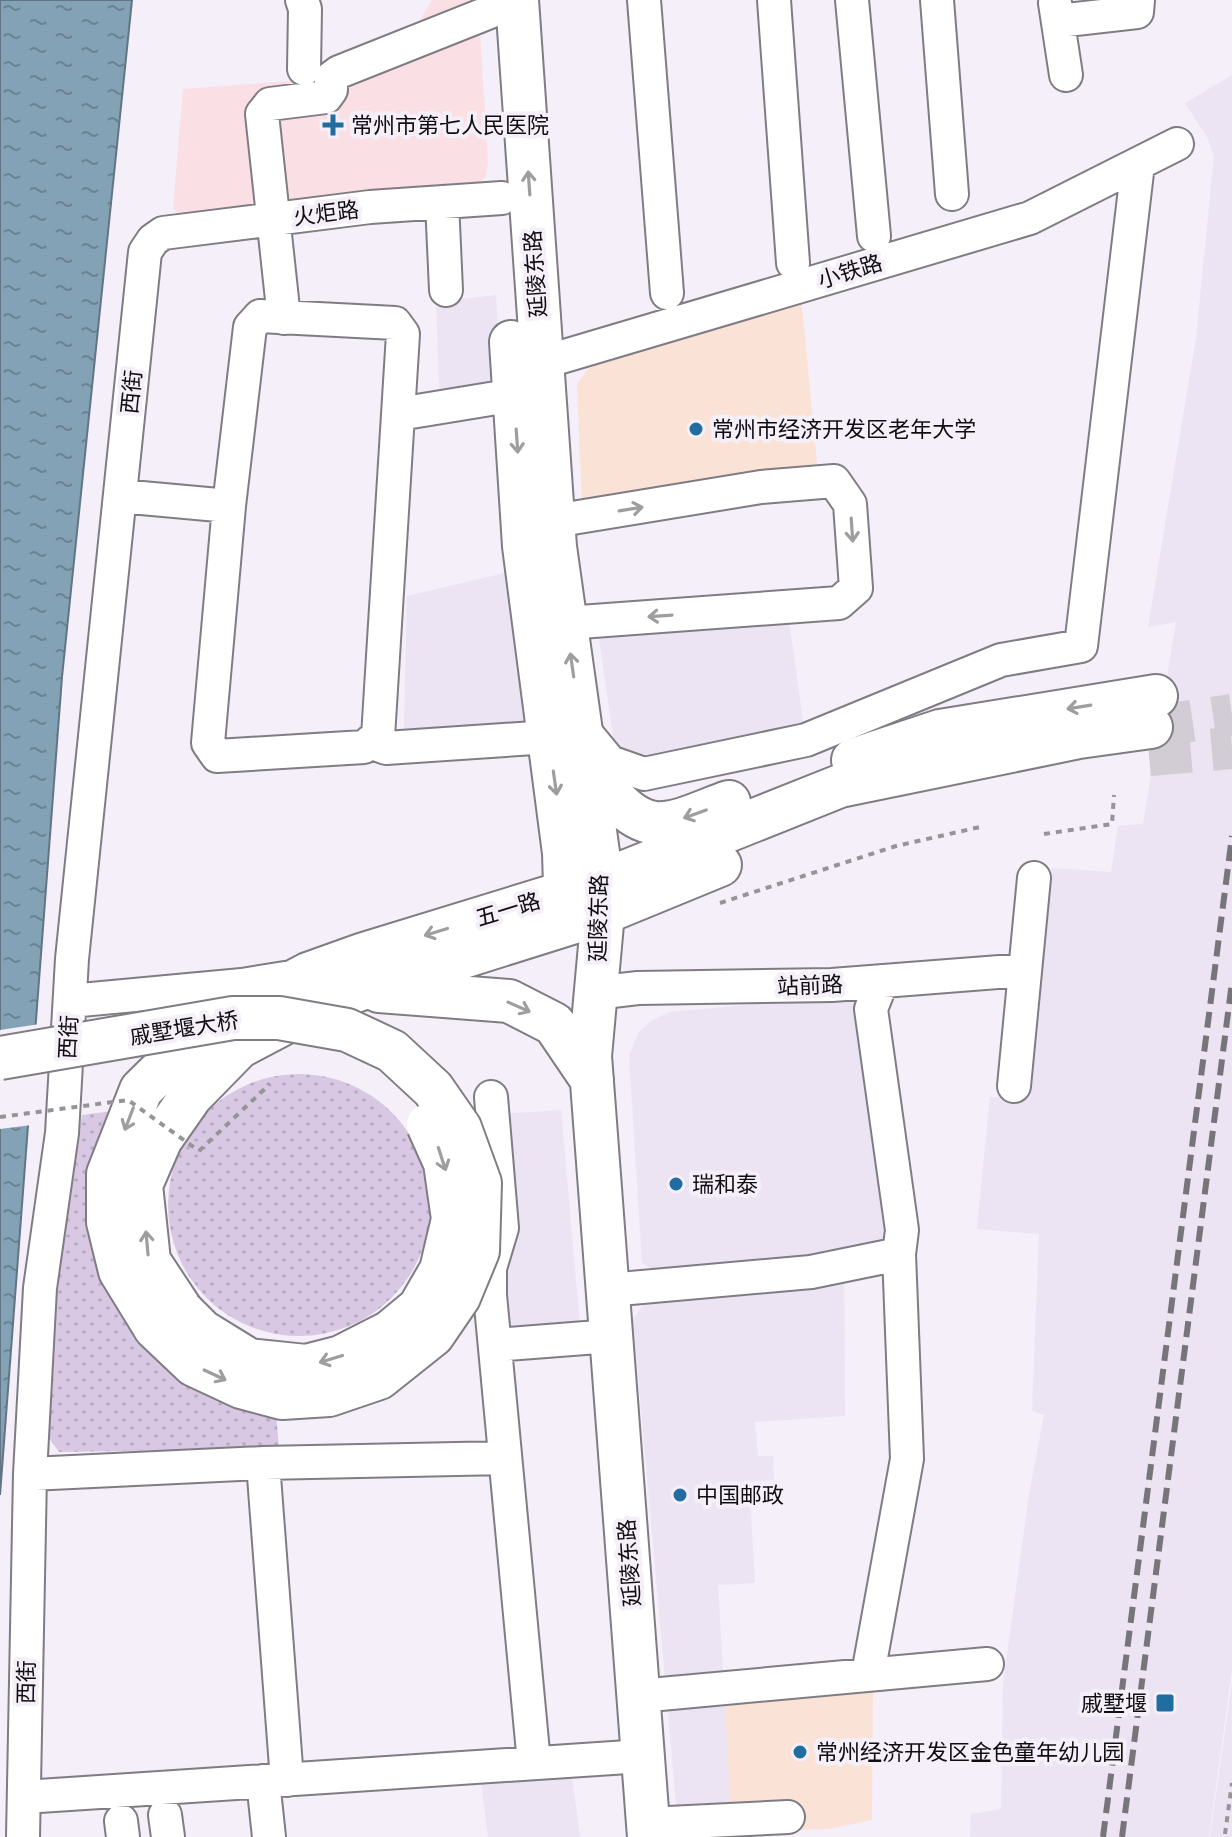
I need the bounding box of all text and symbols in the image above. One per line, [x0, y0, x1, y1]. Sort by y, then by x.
place label: 常州市第七人民医院 [351, 110, 549, 140]
marker: 常州市第七人民医院 [322, 114, 344, 136]
one-way arrow [521, 170, 536, 197]
street label: 火炬路 [291, 194, 361, 232]
street label: 延陵东路 [517, 229, 553, 319]
street label: 小铁路 [814, 247, 886, 295]
street label: 西街 [114, 369, 148, 415]
place label: 常州市经济开发区老年大学 [712, 414, 976, 444]
marker: 常州市经济开发区老年大学 [687, 420, 705, 438]
one-way arrow [510, 427, 525, 454]
one-way arrow [617, 500, 643, 515]
one-way arrow [845, 517, 860, 543]
one-way arrow [647, 609, 673, 624]
one-way arrow [564, 653, 579, 678]
one-way arrow [1067, 700, 1092, 715]
one-way arrow [548, 770, 563, 795]
one-way arrow [683, 808, 707, 822]
street label: 延陵东路 [582, 874, 614, 962]
street label: 五一路 [472, 885, 544, 933]
one-way arrow [424, 925, 449, 940]
street label: 站前路 [776, 969, 844, 1001]
one-way arrow [506, 1000, 530, 1015]
street label: 戚墅堰大桥 [127, 1005, 241, 1051]
street label: 西街 [52, 1014, 84, 1060]
one-way arrow [121, 1106, 135, 1131]
one-way arrow [435, 1147, 450, 1172]
place label: 瑞和泰 [692, 1169, 758, 1199]
marker: 瑞和泰 [667, 1175, 685, 1193]
one-way arrow [139, 1230, 154, 1257]
one-way arrow [318, 1352, 344, 1367]
one-way arrow [203, 1368, 227, 1383]
place label: 中国邮政 [696, 1480, 784, 1510]
marker: 中国邮政 [671, 1486, 689, 1504]
street label: 延陵东路 [611, 1518, 647, 1608]
street label: 西街 [11, 1660, 41, 1704]
place label: 戚墅堰 [1081, 1688, 1147, 1718]
marker: 戚墅堰 [1154, 1692, 1176, 1714]
place label: 常州经济开发区金色童年幼儿园 [816, 1737, 1124, 1767]
marker: 常州经济开发区金色童年幼儿园 [791, 1743, 809, 1761]

